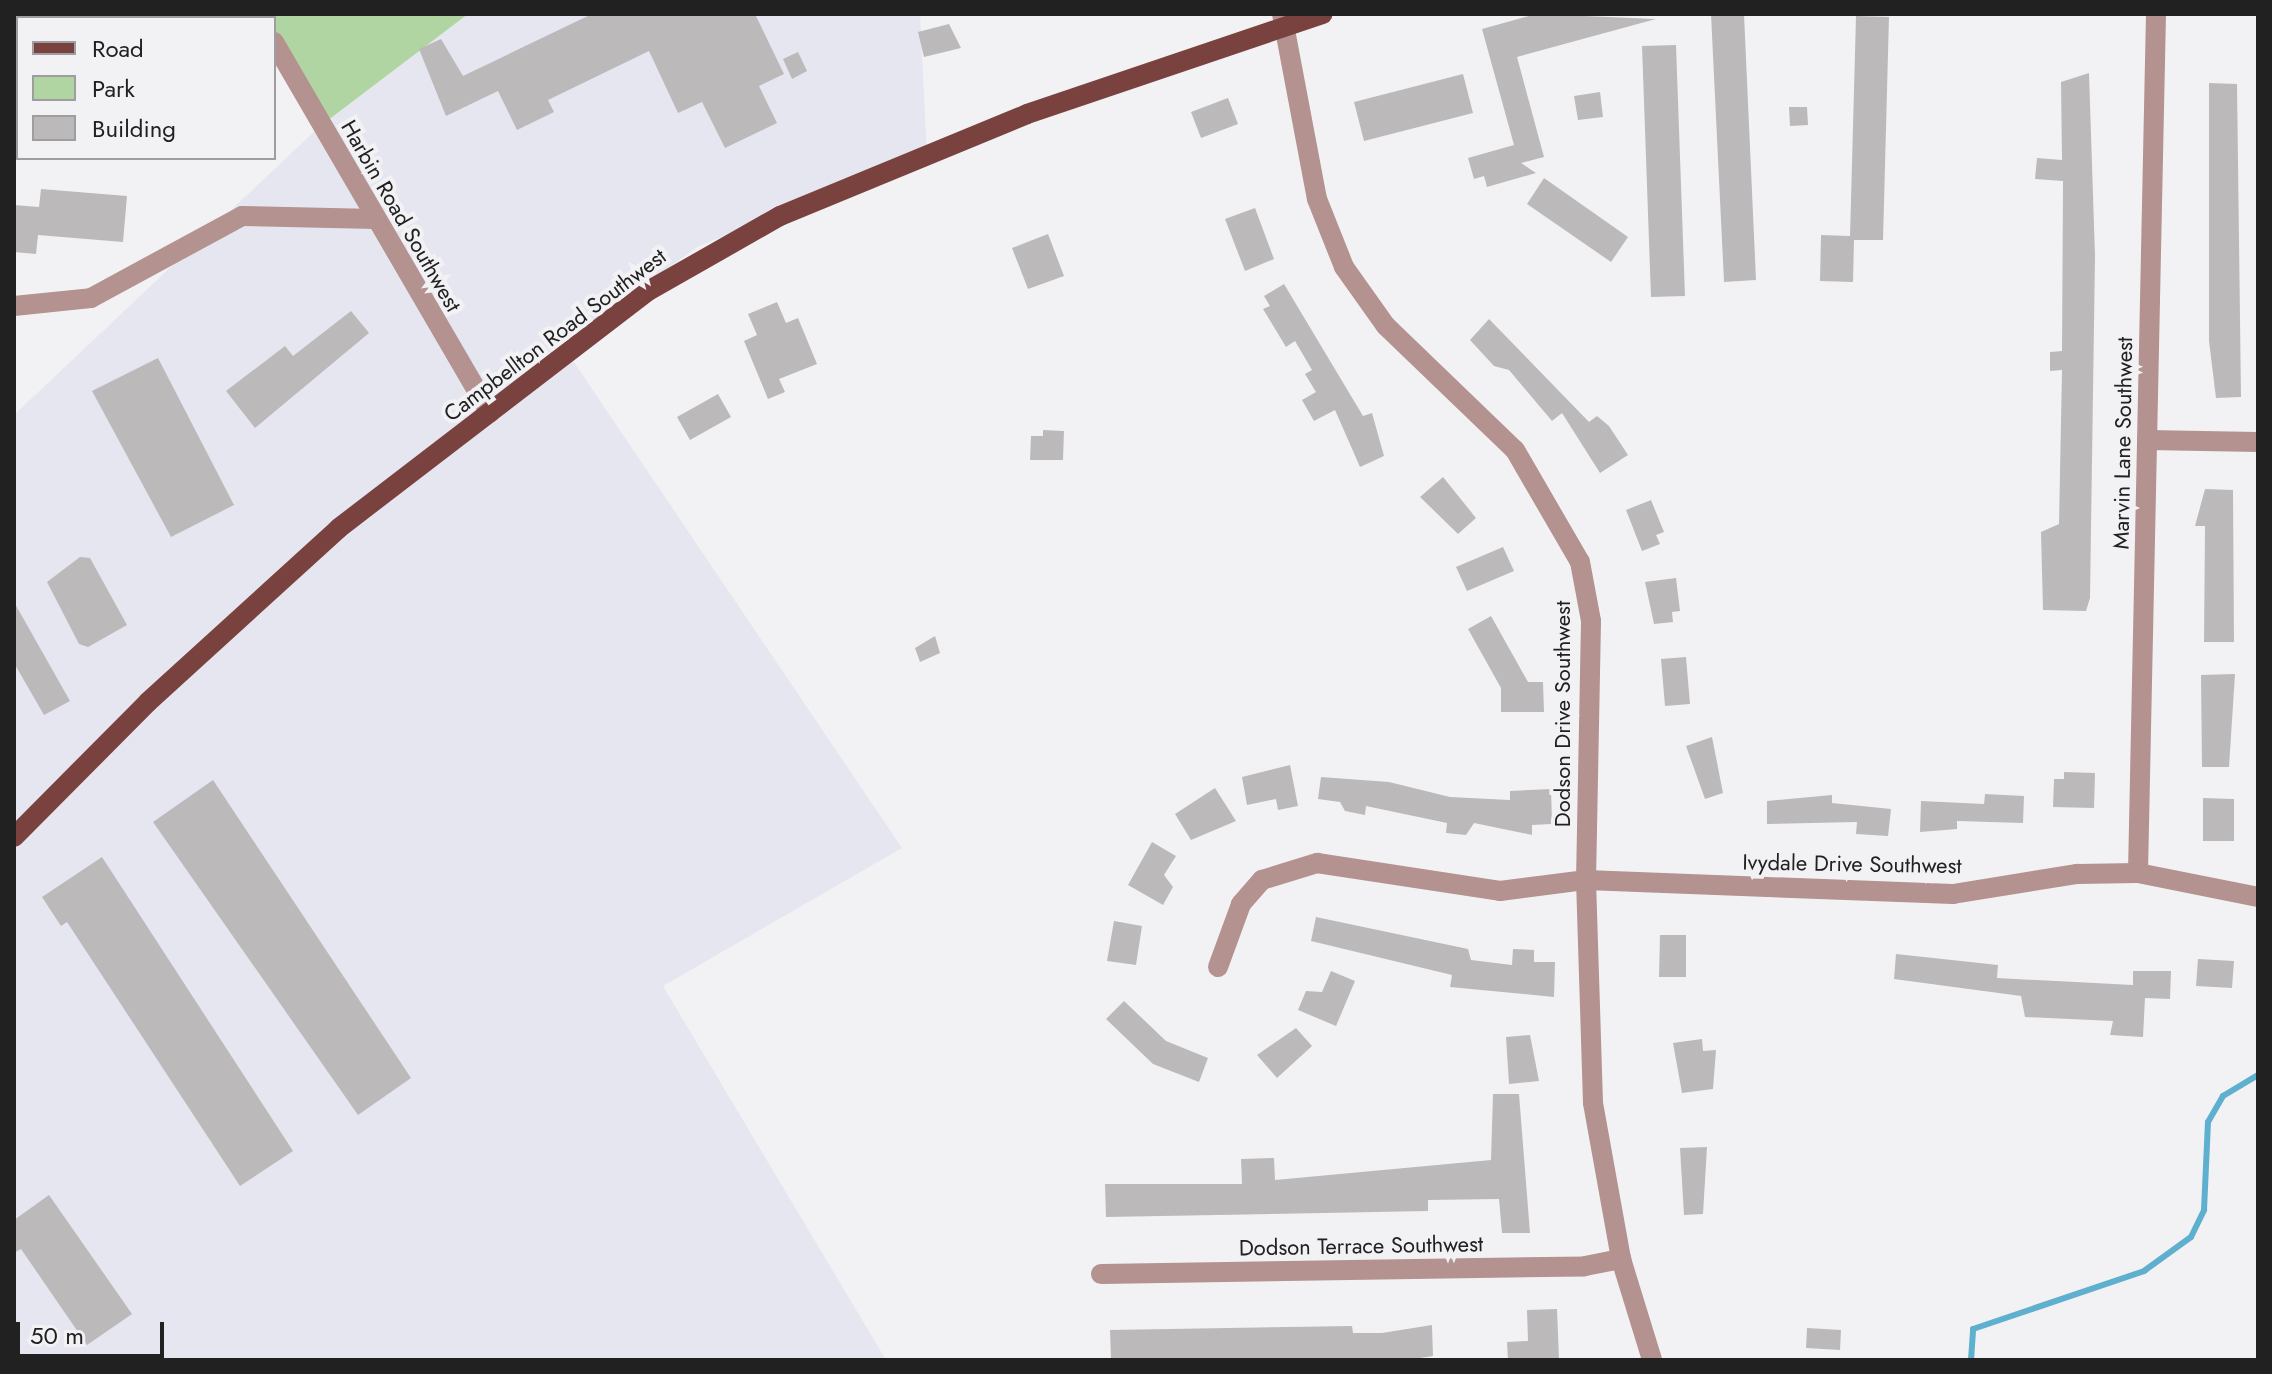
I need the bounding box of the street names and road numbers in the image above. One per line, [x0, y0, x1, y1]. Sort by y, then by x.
street label: Harbin Road Southwest [335, 116, 467, 316]
street label: Campbellton Road Southwest [439, 243, 671, 427]
street label: Marvin Lane Southwest [2108, 337, 2138, 549]
street label: Dodson Drive Southwest [1550, 601, 1576, 827]
street label: Ivydale Drive Southwest [1742, 849, 1962, 879]
street label: Dodson Terrace Southwest [1239, 1231, 1483, 1261]

